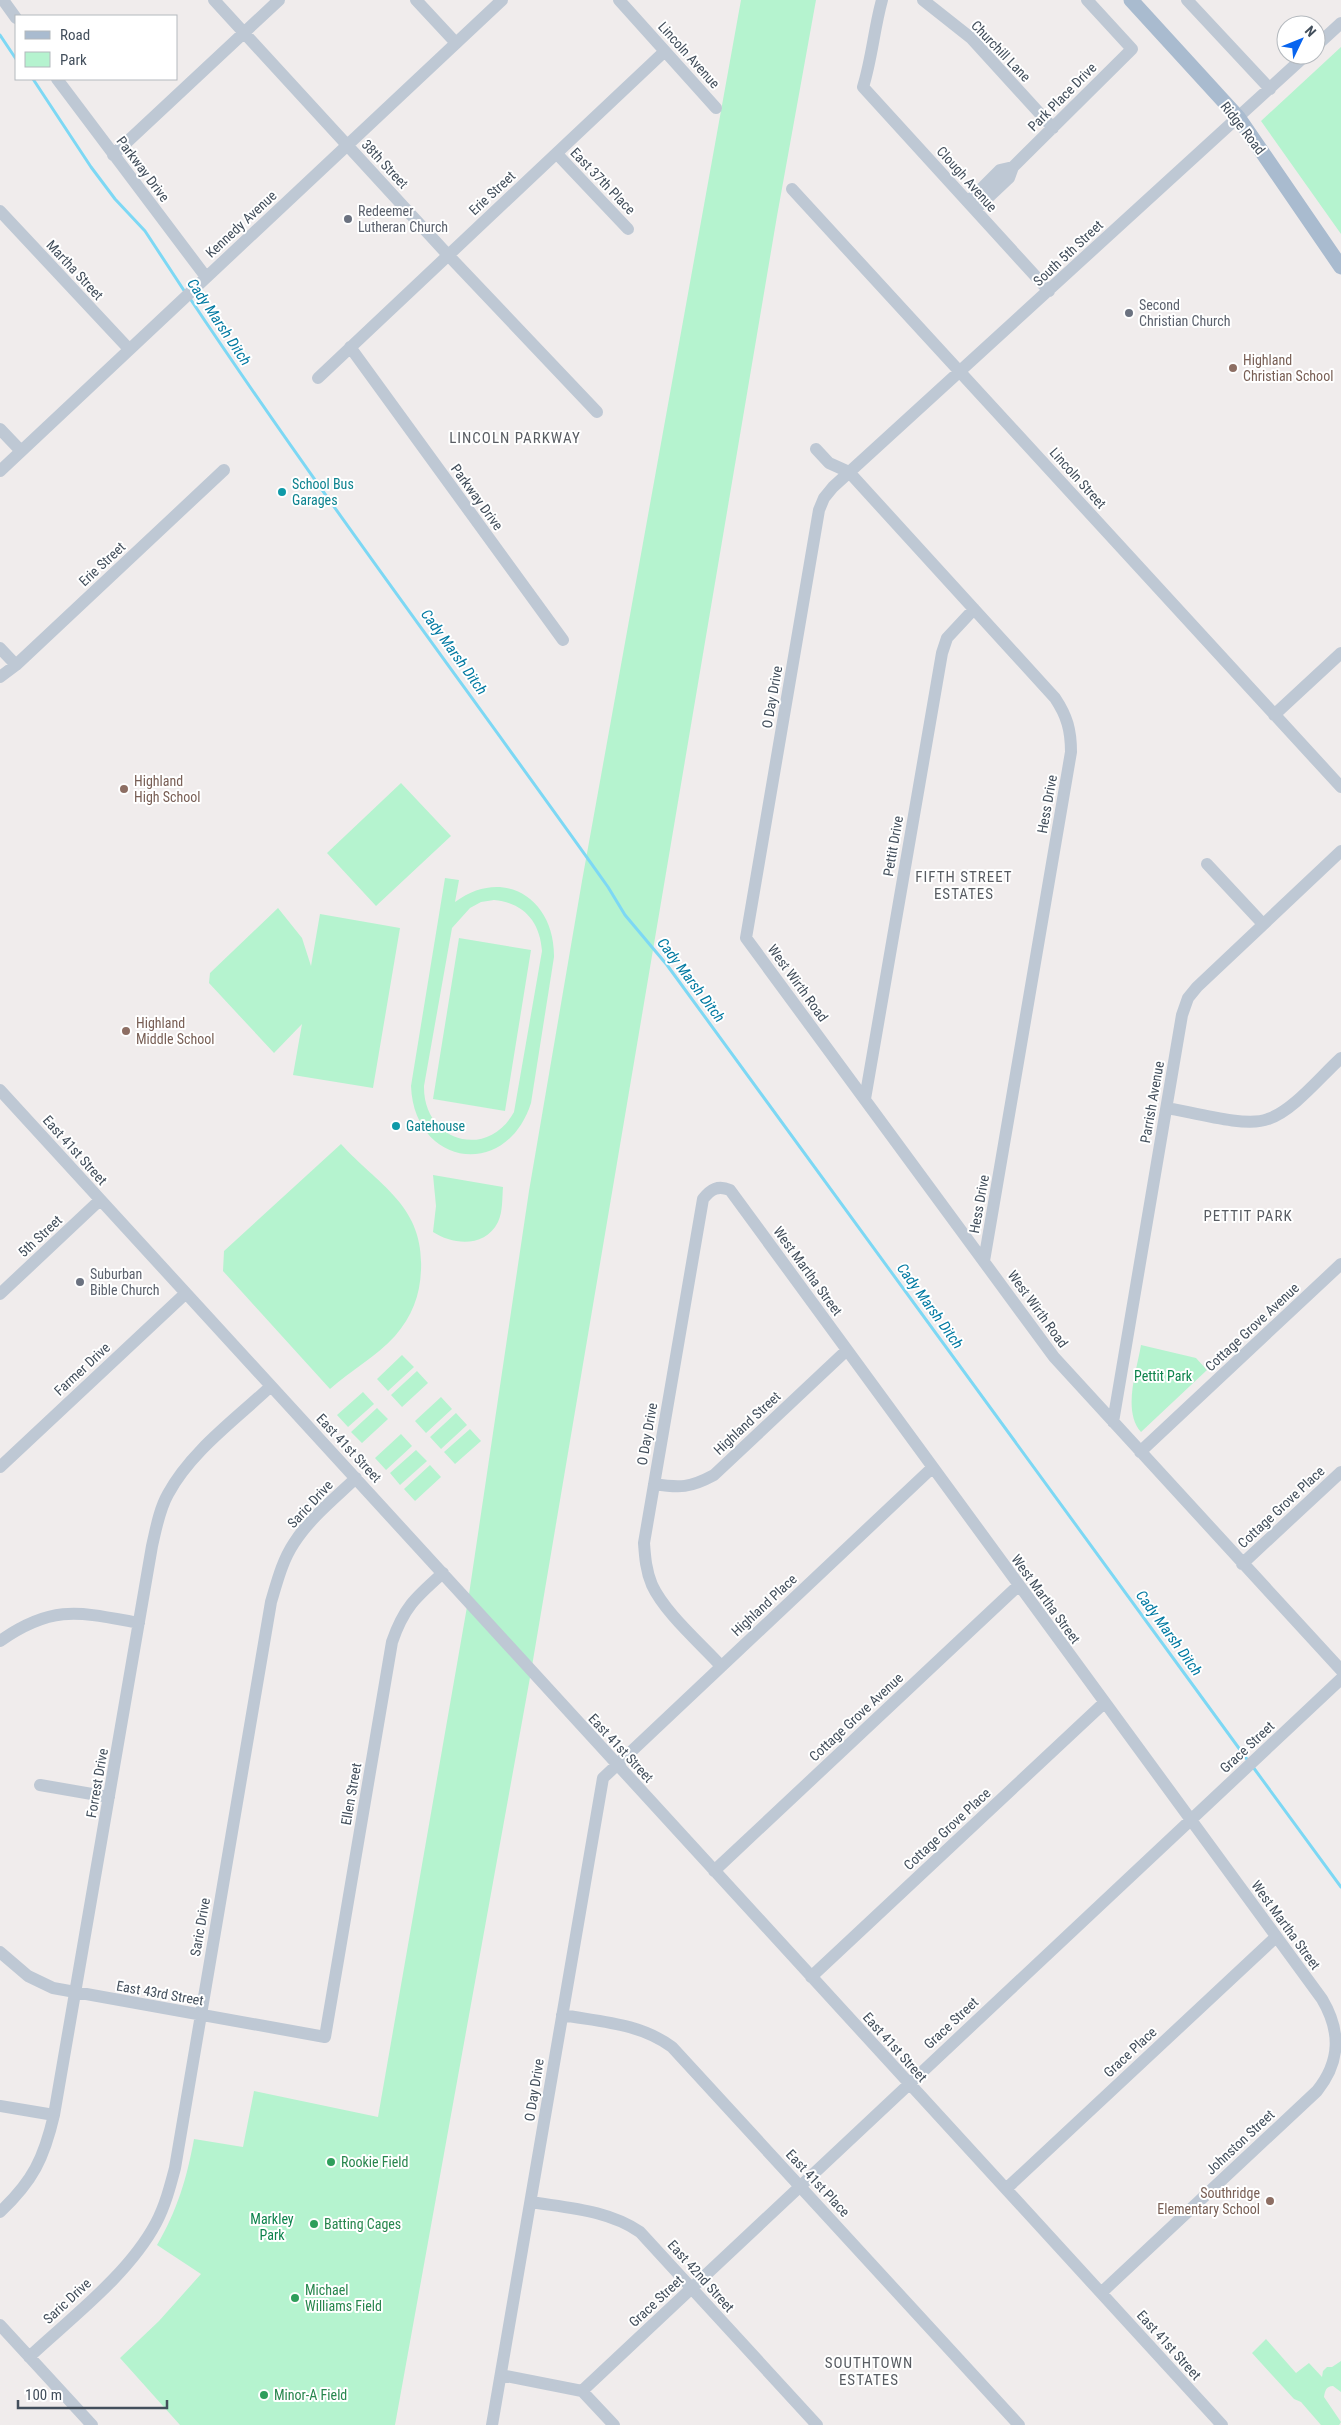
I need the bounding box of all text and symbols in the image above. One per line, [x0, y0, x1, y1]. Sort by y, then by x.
legend [15, 15, 178, 80]
north arrow [1276, 15, 1326, 65]
street label: Churchill Lane [968, 17, 1034, 85]
street label: Lincoln Avenue [655, 19, 723, 92]
text: N [1302, 23, 1319, 40]
text: Road [60, 26, 90, 44]
text: Park [60, 51, 87, 69]
street label: Park Place Drive [1025, 59, 1100, 134]
street label: Ridge Road [1217, 98, 1269, 158]
street label: Parkway Drive [113, 133, 173, 205]
street label: 38th Street [358, 136, 412, 192]
street label: Clough Avenue [934, 143, 1001, 215]
street label: East 37th Place [567, 144, 639, 218]
street label: Erie Street [466, 168, 518, 218]
street label: Kennedy Avenue [202, 187, 280, 261]
place label: Redeemer Lutheran Church [358, 203, 448, 235]
marker: Redeemer Lutheran Church [342, 213, 354, 225]
street label: South 5th Street [1030, 217, 1106, 289]
street label: Martha Street [43, 237, 107, 303]
water label: Cady Marsh Ditch [183, 275, 255, 369]
place label: Second Christian Church [1139, 297, 1230, 329]
marker: Second Christian Church [1123, 307, 1135, 319]
place label: Highland Christian School [1243, 352, 1333, 384]
marker: Highland Christian School [1227, 362, 1239, 374]
district label: LINCOLN PARKWAY [449, 429, 581, 447]
street label: Lincoln Street [1047, 444, 1109, 512]
street label: Parkway Drive [448, 461, 507, 533]
place label: School Bus Garages [292, 476, 354, 508]
marker: School Bus Garages [276, 486, 288, 498]
street label: Erie Street [76, 539, 128, 589]
water label: Cady Marsh Ditch [417, 606, 491, 698]
street label: O Day Drive [759, 664, 785, 730]
place label: Highland High School [134, 773, 201, 805]
street label: Hess Drive [1034, 773, 1060, 835]
marker: Highland High School [118, 783, 130, 795]
street label: Pettit Drive [880, 814, 906, 877]
district label: FIFTH STREET ESTATES [915, 868, 1013, 903]
water label: Cady Marsh Ditch [653, 934, 729, 1026]
street label: West Wirth Road [765, 941, 831, 1025]
place label: Highland Middle School [136, 1015, 214, 1047]
marker: Highland Middle School [120, 1025, 132, 1037]
street label: Parrish Avenue [1137, 1059, 1167, 1144]
street label: East 41st Street [40, 1112, 110, 1188]
place label: Gatehouse [406, 1118, 466, 1134]
marker: Gatehouse [390, 1120, 402, 1132]
street label: Hess Drive [966, 1173, 992, 1235]
district label: PETTIT PARK [1203, 1207, 1293, 1225]
street label: 5th Street [15, 1212, 65, 1260]
street label: West Martha Street [770, 1223, 846, 1319]
water label: Cady Marsh Ditch [893, 1260, 967, 1352]
place label: Suburban Bible Church [90, 1266, 160, 1298]
street label: West Wirth Road [1005, 1267, 1071, 1351]
marker: Suburban Bible Church [74, 1276, 86, 1288]
street label: Cottage Grove Avenue [1202, 1279, 1302, 1374]
street label: Farmer Drive [51, 1339, 113, 1399]
park label: Pettit Park [1134, 1368, 1193, 1384]
street label: Highland Street [710, 1388, 784, 1458]
street label: O Day Drive [634, 1401, 660, 1467]
street label: East 41st Street [313, 1410, 385, 1486]
street label: Cottage Grove Place [1234, 1463, 1328, 1551]
street label: Saric Drive [284, 1477, 336, 1531]
street label: West Martha Street [1008, 1551, 1084, 1647]
street label: Highland Place [728, 1571, 800, 1639]
water label: Cady Marsh Ditch [1132, 1587, 1206, 1679]
street label: Cottage Grove Avenue [806, 1669, 906, 1764]
street label: East 41st Street [585, 1710, 657, 1786]
street label: Grace Street [1217, 1718, 1277, 1776]
street label: Forrest Drive [83, 1747, 111, 1819]
street label: Ellen Street [338, 1762, 364, 1826]
street label: Cottage Grove Place [900, 1785, 994, 1873]
street label: West Martha Street [1248, 1877, 1324, 1973]
street label: Saric Drive [187, 1896, 213, 1957]
street label: East 43rd Street [115, 1977, 205, 2009]
street label: Grace Street [921, 1994, 981, 2052]
street label: East 41st Street [860, 2009, 930, 2085]
street label: Grace Place [1100, 2023, 1160, 2080]
street label: O Day Drive [521, 2057, 547, 2122]
street label: Johnston Street [1203, 2106, 1277, 2178]
street label: East 41st Place [783, 2146, 853, 2220]
place label: Rookie Field [341, 2154, 408, 2170]
marker: Rookie Field [325, 2156, 337, 2168]
place label: Southridge Elementary School [1157, 2185, 1260, 2217]
marker: Southridge Elementary School [1264, 2195, 1276, 2207]
park label: Markley Park [250, 2211, 294, 2243]
place label: Batting Cages [324, 2216, 401, 2232]
marker: Batting Cages [308, 2218, 320, 2230]
street label: East 42nd Street [665, 2237, 737, 2315]
street label: Grace Street [626, 2272, 686, 2330]
street label: Saric Drive [40, 2275, 94, 2327]
place label: Michael Williams Field [305, 2282, 382, 2314]
marker: Michael Williams Field [289, 2292, 301, 2304]
street label: East 41st Street [1134, 2307, 1204, 2383]
district label: SOUTHTOWN ESTATES [825, 2354, 913, 2389]
scale bar [18, 2378, 166, 2410]
text: 100 m [25, 2386, 62, 2404]
place label: Minor-A Field [274, 2387, 347, 2403]
marker: Minor-A Field [258, 2389, 270, 2401]

